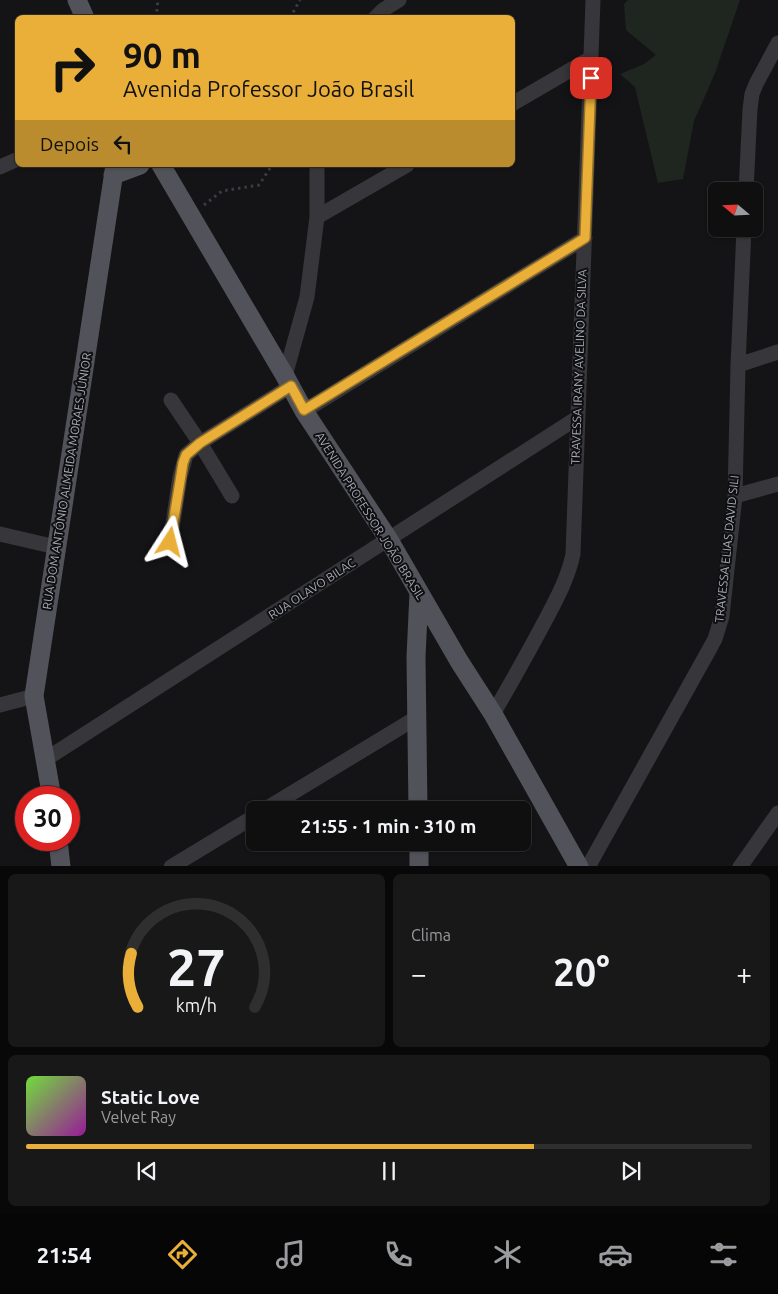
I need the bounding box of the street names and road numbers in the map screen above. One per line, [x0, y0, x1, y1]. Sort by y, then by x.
street label: TRAVESSA IRANY AVELINO DA SILVA [569, 269, 588, 465]
street label: RUA DOM ANTÔNIO ALMEIDA MORAES JÚNIOR [40, 351, 93, 610]
street label: AVENIDA PROFESSOR JOÃO BRASIL [313, 430, 428, 602]
street label: TRAVESSA ELIAS DAVID SILI [712, 475, 741, 623]
street label: RUA OLAVO BILAC [266, 555, 358, 621]

